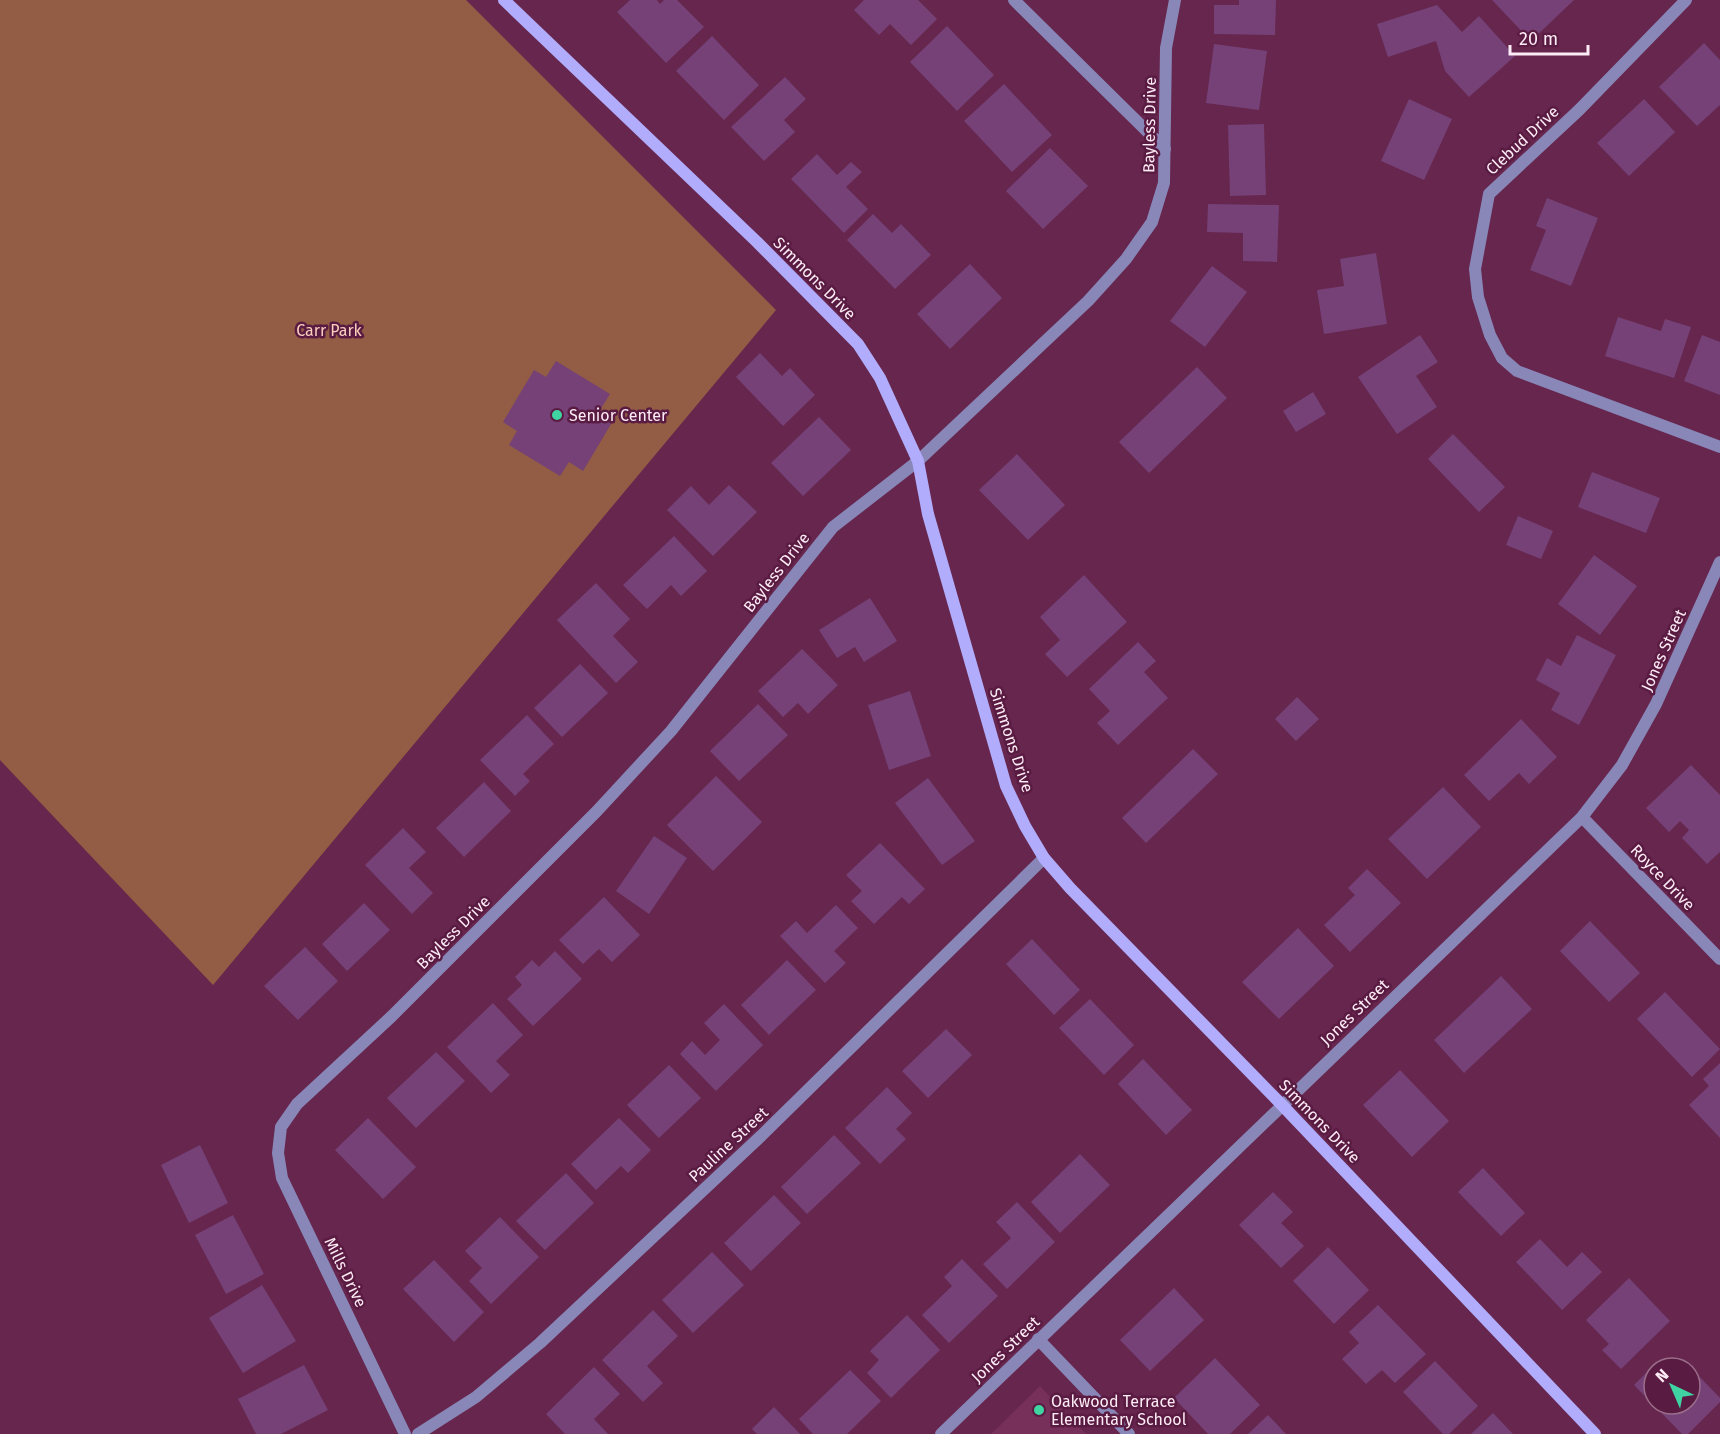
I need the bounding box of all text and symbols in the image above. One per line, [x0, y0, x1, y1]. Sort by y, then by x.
scale bar [1510, 18, 1588, 56]
text: 20 m [1519, 28, 1558, 50]
street label: Bayless Drive [1139, 77, 1160, 173]
street label: Clebud Drive [1482, 102, 1563, 179]
street label: Simmons Drive [770, 233, 860, 323]
park label: Carr Park [296, 321, 363, 340]
place label: Senior Center [569, 406, 668, 425]
marker: Senior Center [550, 408, 564, 422]
street label: Bayless Drive [739, 529, 813, 616]
street label: Jones Street [1637, 606, 1690, 694]
street label: Simmons Drive [986, 686, 1037, 795]
street label: Royce Drive [1627, 840, 1699, 914]
street label: Bayless Drive [413, 892, 494, 973]
street label: Jones Street [1316, 975, 1393, 1050]
street label: Simmons Drive [1275, 1076, 1364, 1167]
street label: Pauline Street [685, 1103, 772, 1186]
street label: Mills Drive [320, 1234, 371, 1310]
street label: Jones Street [967, 1312, 1044, 1387]
north arrow [1642, 1356, 1702, 1416]
text: N [1652, 1365, 1672, 1386]
place label: Oakwood Terrace Elementary School [1051, 1392, 1187, 1429]
marker: Oakwood Terrace Elementary School [1032, 1403, 1046, 1417]

